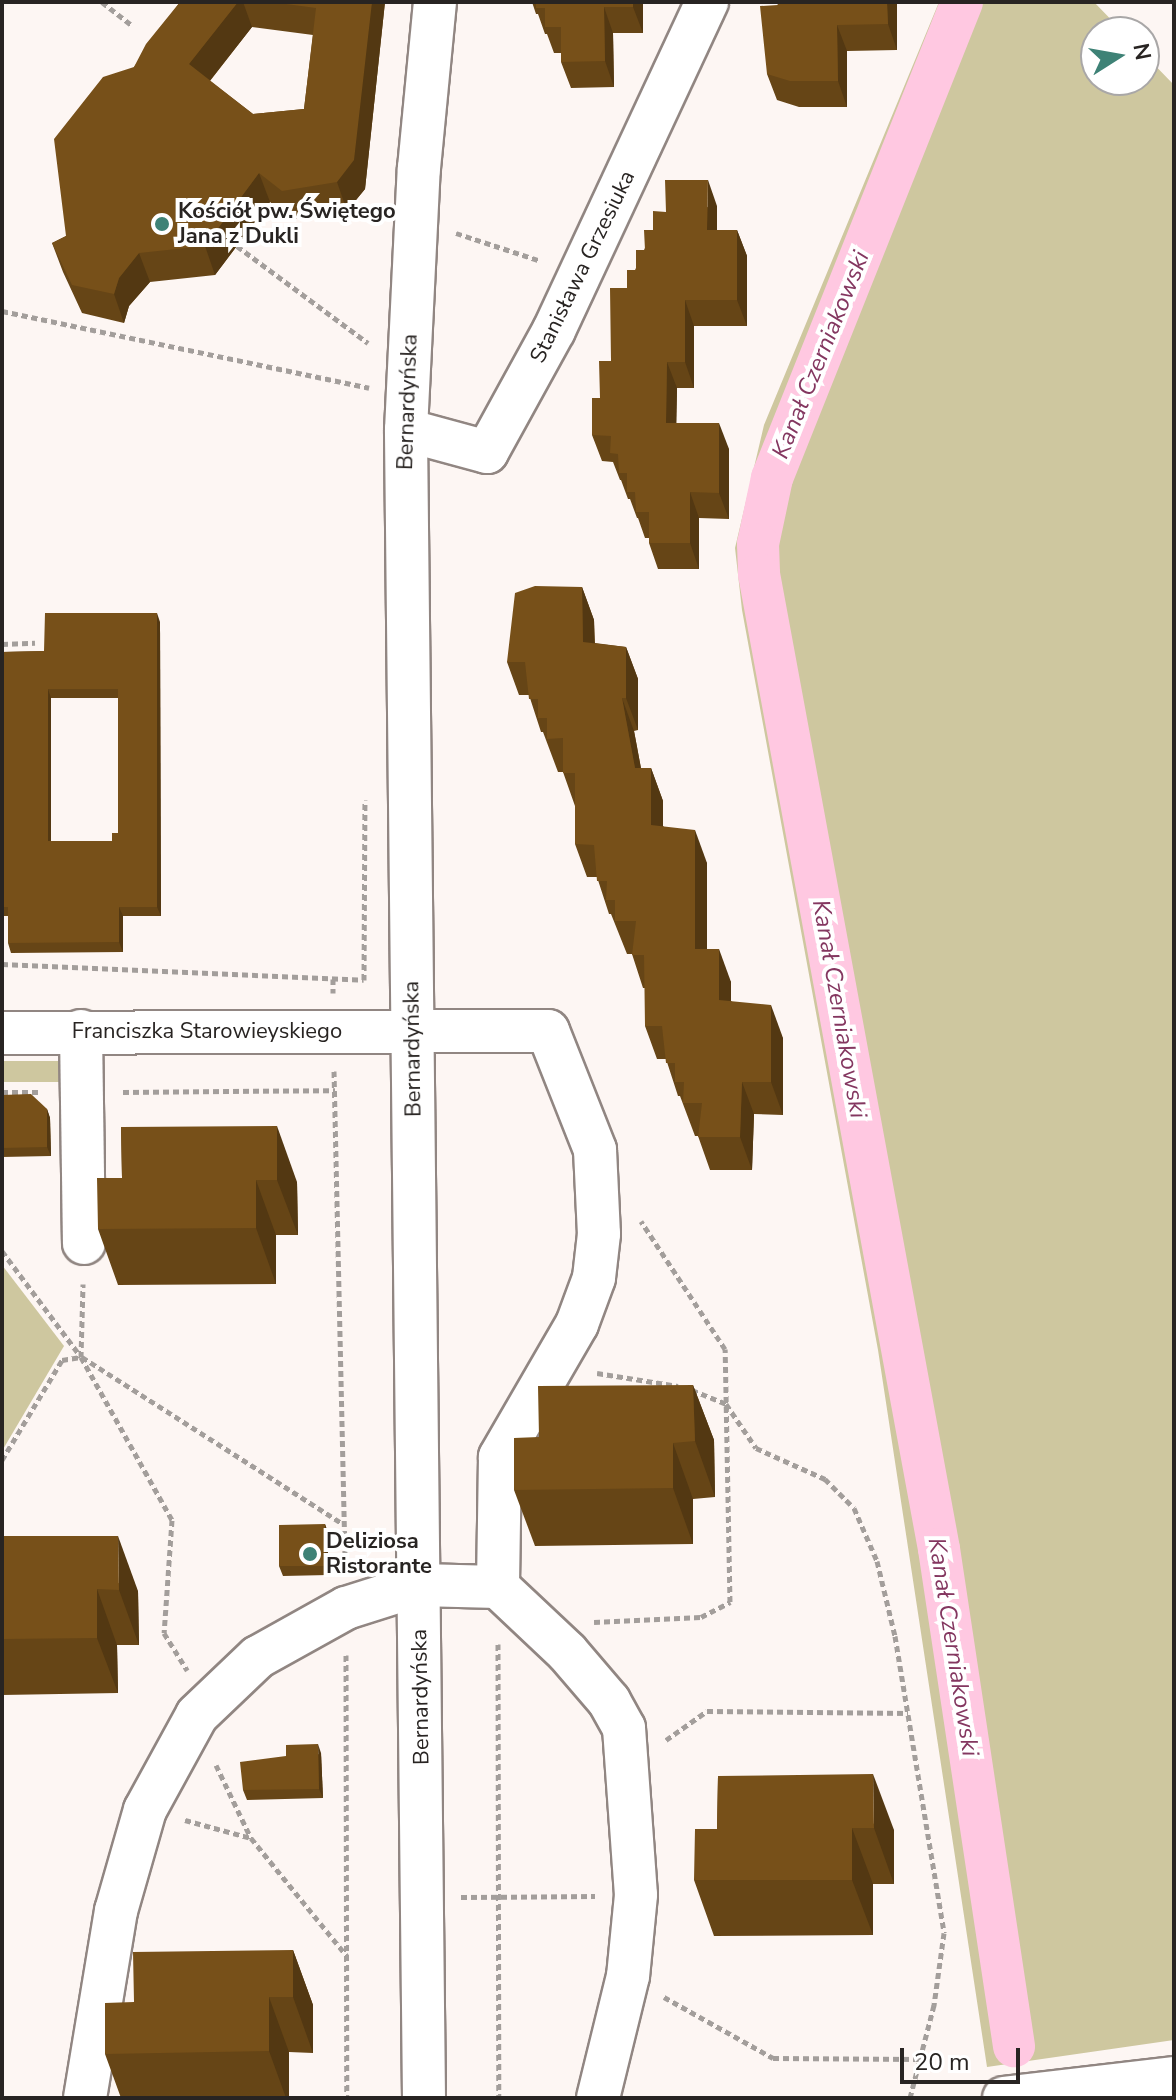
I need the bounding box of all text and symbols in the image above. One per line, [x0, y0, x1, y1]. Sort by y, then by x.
north arrow [1080, 16, 1160, 96]
text: N [1125, 41, 1158, 63]
street label: Stanisława Grzesiuka [525, 166, 641, 368]
place label: Kościół pw. Świętego Jana z Dukli [178, 198, 396, 250]
marker: Kościół pw. Świętego Jana z Dukli [153, 215, 171, 233]
water label: Kanał Czerniakowski [766, 247, 876, 463]
street label: Bernardyńska [392, 334, 424, 470]
water label: Kanał Czerniakowski [806, 898, 872, 1120]
street label: Bernardyńska [399, 981, 427, 1117]
street label: Franciszka Starowieyskiego [72, 1019, 342, 1045]
place label: Deliziosa Ristorante [326, 1528, 432, 1580]
water label: Kanał Czerniakowski [921, 1536, 985, 1758]
marker: Deliziosa Ristorante [301, 1545, 319, 1563]
street label: Bernardyńska [407, 1629, 435, 1765]
scale bar [904, 2032, 1024, 2082]
text: 20 m [914, 2046, 970, 2078]

